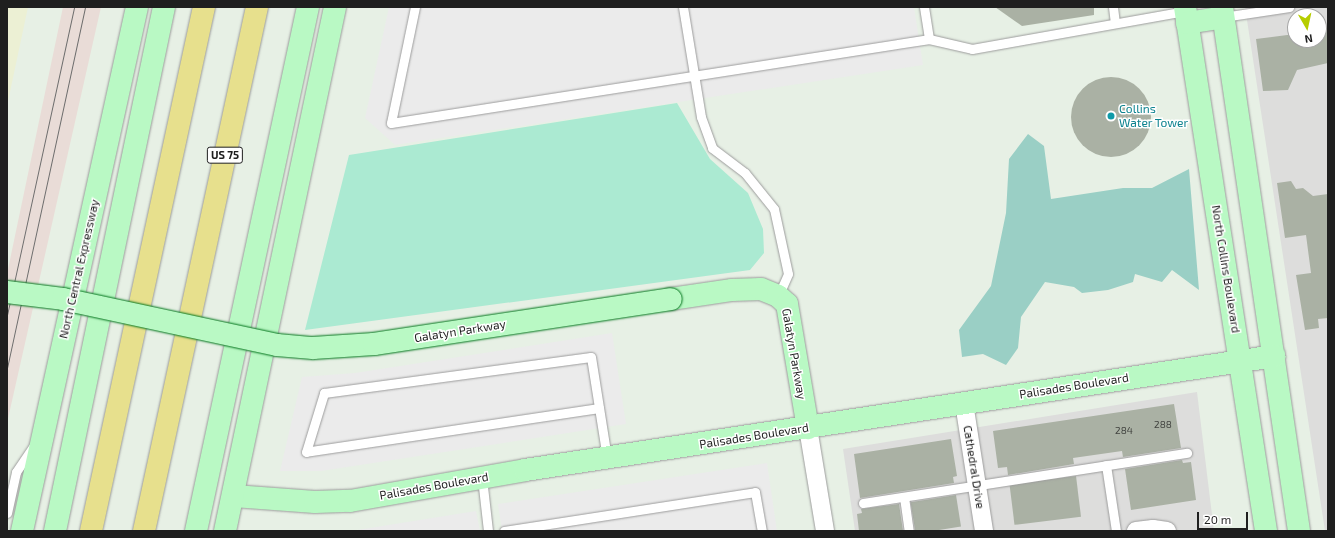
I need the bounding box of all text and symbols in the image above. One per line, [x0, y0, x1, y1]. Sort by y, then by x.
north arrow [1287, 8, 1327, 48]
text: N [1304, 32, 1314, 46]
place label: Collins Water Tower [1119, 102, 1189, 130]
marker: Collins Water Tower [1106, 111, 1116, 121]
road number: US 75 [206, 146, 244, 164]
street label: North Central Expressway [56, 198, 102, 340]
street label: North Collins Boulevard [1209, 204, 1243, 334]
street label: Galatyn Parkway [779, 307, 809, 401]
street label: Galatyn Parkway [413, 317, 507, 345]
street label: Palisades Boulevard [1018, 370, 1130, 402]
house number: 288 [1154, 419, 1172, 431]
street label: Palisades Boulevard [698, 420, 810, 452]
street label: Cathedral Drive [960, 424, 988, 510]
house number: 284 [1115, 425, 1133, 437]
street label: Palisades Boulevard [378, 469, 490, 503]
scale bar [1199, 504, 1250, 530]
text: 20 m [1204, 512, 1231, 526]

